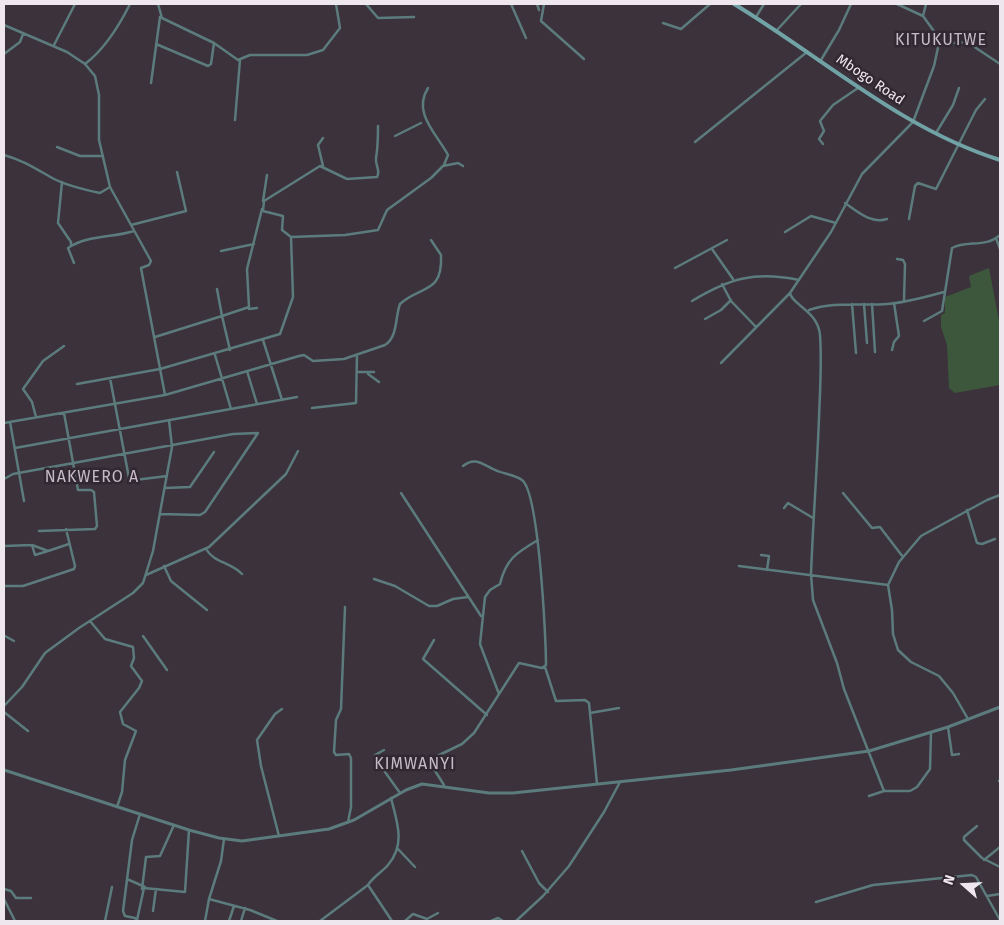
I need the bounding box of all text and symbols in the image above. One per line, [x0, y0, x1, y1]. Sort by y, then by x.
district label: KITUKUTWE [894, 31, 988, 51]
street label: Mbogo Road [833, 51, 907, 109]
district label: NAKWERO A [44, 468, 140, 488]
district label: KIMWANYI [373, 755, 457, 775]
north arrow [939, 860, 989, 910]
text: N [940, 873, 959, 887]

